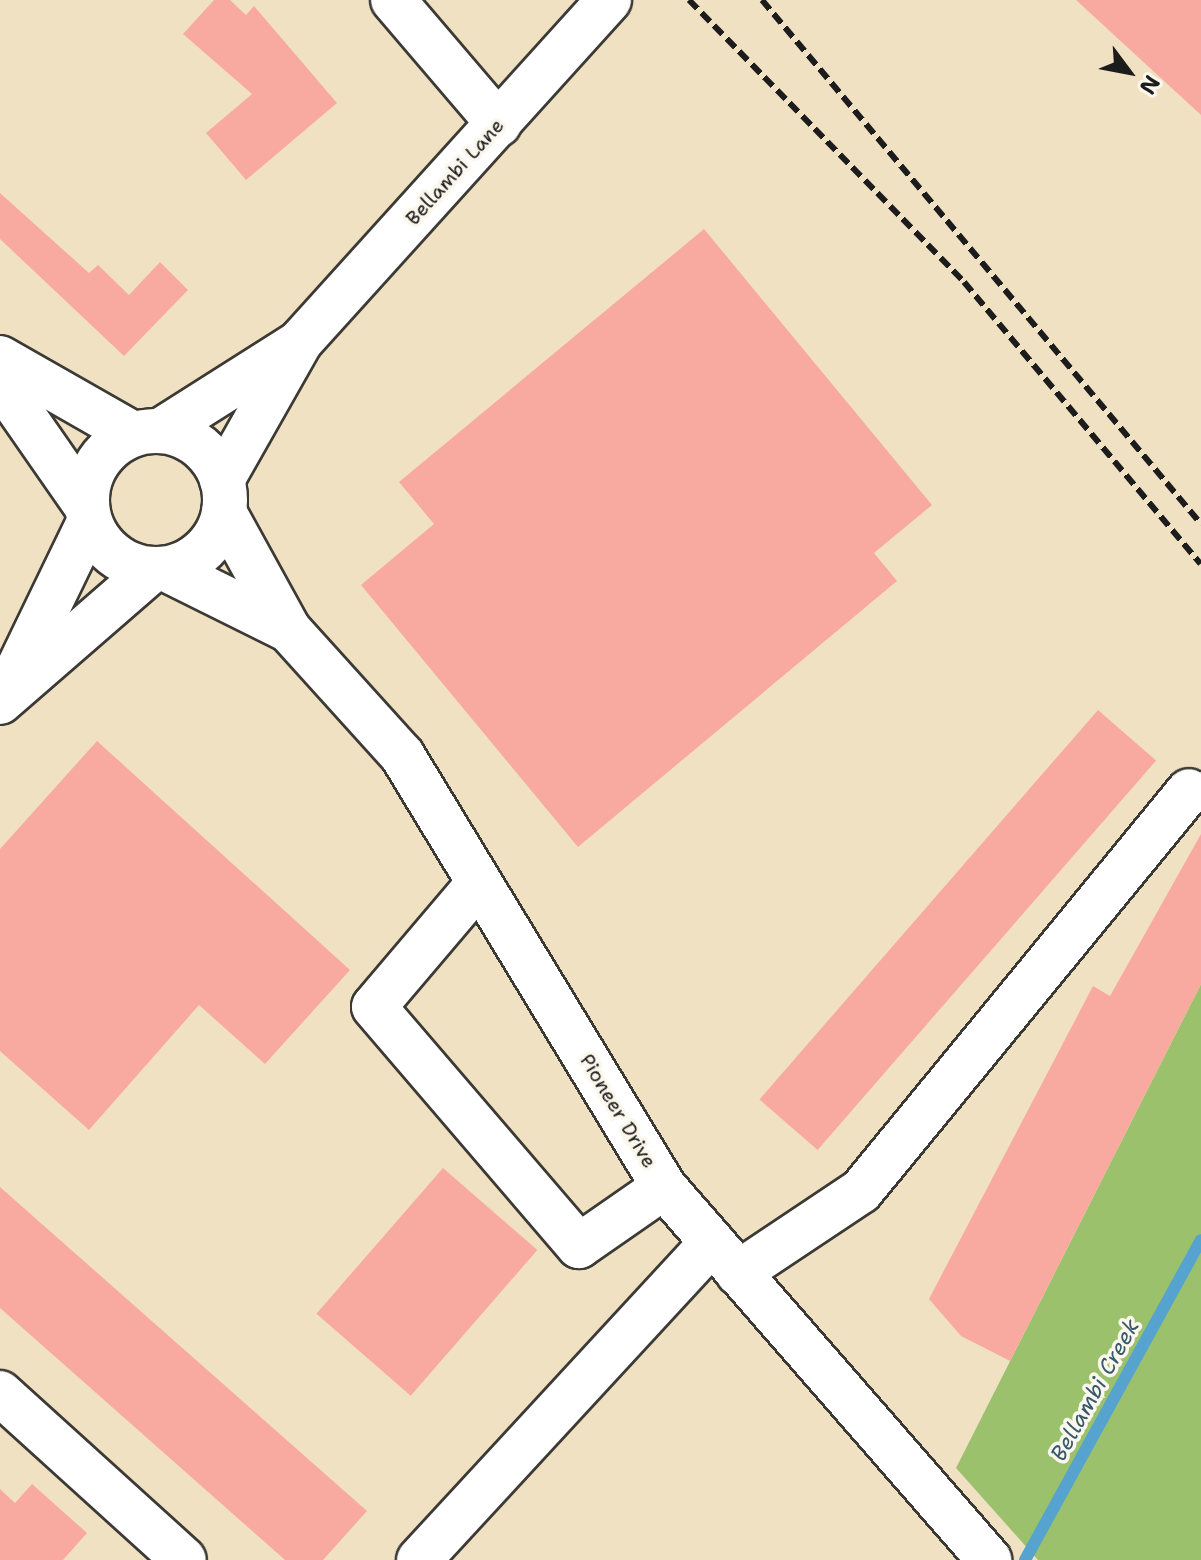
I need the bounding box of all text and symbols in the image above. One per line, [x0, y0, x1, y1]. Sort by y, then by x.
north arrow [1089, 32, 1169, 112]
text: N [1133, 70, 1167, 100]
street label: Bellambi Lane [401, 114, 509, 230]
street label: Pioneer Drive [575, 1050, 661, 1172]
water label: Bellambi Creek [1045, 1314, 1145, 1466]

